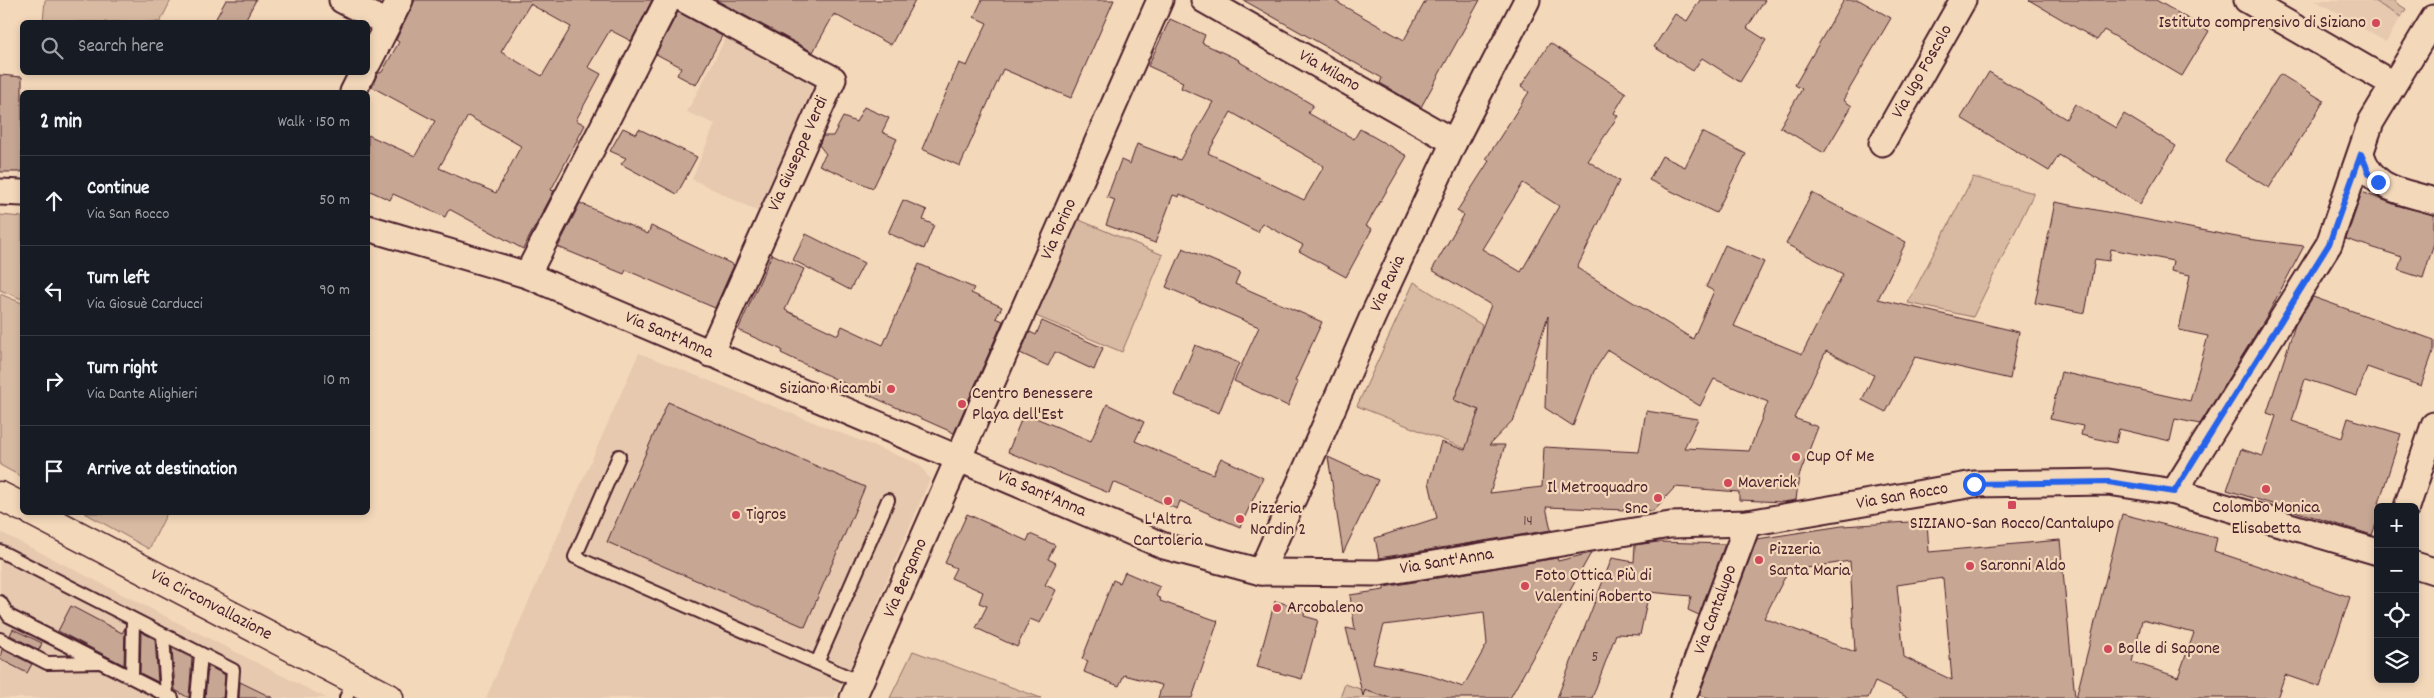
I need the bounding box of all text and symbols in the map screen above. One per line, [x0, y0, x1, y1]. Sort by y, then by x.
place label: Istituto comprensivo di Siziano [2158, 11, 2366, 36]
marker: Istituto comprensivo di Siziano [2370, 17, 2382, 29]
search box [20, 20, 370, 75]
street label: Via Ugo Foscolo [1886, 20, 1959, 123]
icon: search [38, 34, 66, 62]
text: Search here [78, 34, 164, 61]
street label: Via Milano [1294, 44, 1365, 99]
street label: Via Giuseppe Verdi [762, 92, 836, 216]
text: 2 min [40, 108, 82, 138]
text: Walk · 150 m [278, 111, 350, 134]
route end [2367, 171, 2390, 194]
text: Continue [87, 176, 149, 203]
icon: ahead [40, 187, 68, 215]
text: 50 m [319, 189, 350, 212]
street label: Via Torino [1035, 195, 1084, 264]
text: Via San Rocco [87, 203, 169, 226]
street label: Via Pavia [1364, 251, 1412, 316]
text: Turn left [87, 266, 150, 293]
icon: left [40, 277, 68, 305]
text: 90 m [319, 279, 350, 302]
text: Via Giosuè Carducci [87, 293, 203, 316]
street label: Via Sant'Anna [621, 305, 718, 366]
text: Turn right [87, 356, 158, 383]
icon: right [40, 367, 68, 395]
text: 10 m [323, 369, 350, 392]
place label: Siziano Ricambi [780, 377, 881, 402]
place label: Centro Benessere Playa dell'Est [972, 382, 1093, 428]
text: Via Dante Alighieri [87, 383, 197, 406]
marker: Siziano Ricambi [885, 383, 897, 395]
marker: Centro Benessere Playa dell'Est [956, 398, 968, 410]
place label: Cup Of Me [1806, 445, 1874, 470]
marker: Cup Of Me [1790, 451, 1802, 463]
icon: arrive [40, 457, 68, 485]
text: Arrive at destination [87, 457, 237, 484]
street label: Via Sant'Anna [993, 464, 1090, 524]
place label: Maverick [1738, 471, 1797, 496]
route start [1963, 473, 1986, 496]
place label: Il Metroquadro Snc [1547, 476, 1648, 522]
street label: Via San Rocco [1854, 476, 1950, 517]
marker: Maverick [1722, 477, 1734, 489]
marker: Colombo Monica Elisabetta [2260, 483, 2272, 495]
marker: Il Metroquadro Snc [1652, 492, 1664, 504]
marker: L'Altra Cartoleria [1162, 495, 1174, 507]
place label: Colombo Monica Elisabetta [2212, 496, 2320, 542]
place label: Pizzeria Nardin 2 [1250, 497, 1306, 543]
marker: SIZIANO-San Rocco/Cantalupo [2006, 499, 2018, 511]
place label: Tigros [746, 503, 787, 528]
map controls [2374, 503, 2419, 683]
button: + [2374, 503, 2419, 548]
place label: L'Altra Cartoleria [1133, 508, 1203, 554]
marker: Tigros [730, 509, 742, 521]
house number: 14 [1523, 511, 1533, 533]
place label: SIZIANO-San Rocco/Cantalupo [1910, 512, 2114, 537]
marker: Pizzeria Nardin 2 [1234, 513, 1246, 525]
street label: Via Bergamo [877, 534, 934, 622]
place label: Pizzeria Santa Maria [1769, 538, 1851, 584]
street label: Via Sant'Anna [1398, 542, 1496, 582]
button: − [2374, 548, 2419, 593]
marker: Pizzeria Santa Maria [1753, 554, 1765, 566]
place label: Saronni Aldo [1980, 554, 2066, 579]
marker: Saronni Aldo [1964, 560, 1976, 572]
street label: Via Cantalupo [1688, 562, 1744, 658]
street label: Via Circonvallazione [146, 563, 277, 647]
place label: Foto Ottica Più di Valentini Roberto [1535, 564, 1652, 610]
marker: Foto Ottica Più di Valentini Roberto [1519, 580, 1531, 592]
button: locate [2374, 593, 2419, 638]
place label: Arcobaleno [1287, 596, 1364, 621]
marker: Arcobaleno [1271, 602, 1283, 614]
place label: Bolle di Sapone [2118, 637, 2220, 662]
button: layers [2374, 638, 2419, 683]
marker: Bolle di Sapone [2102, 643, 2114, 655]
house number: 5 [1592, 647, 1599, 669]

